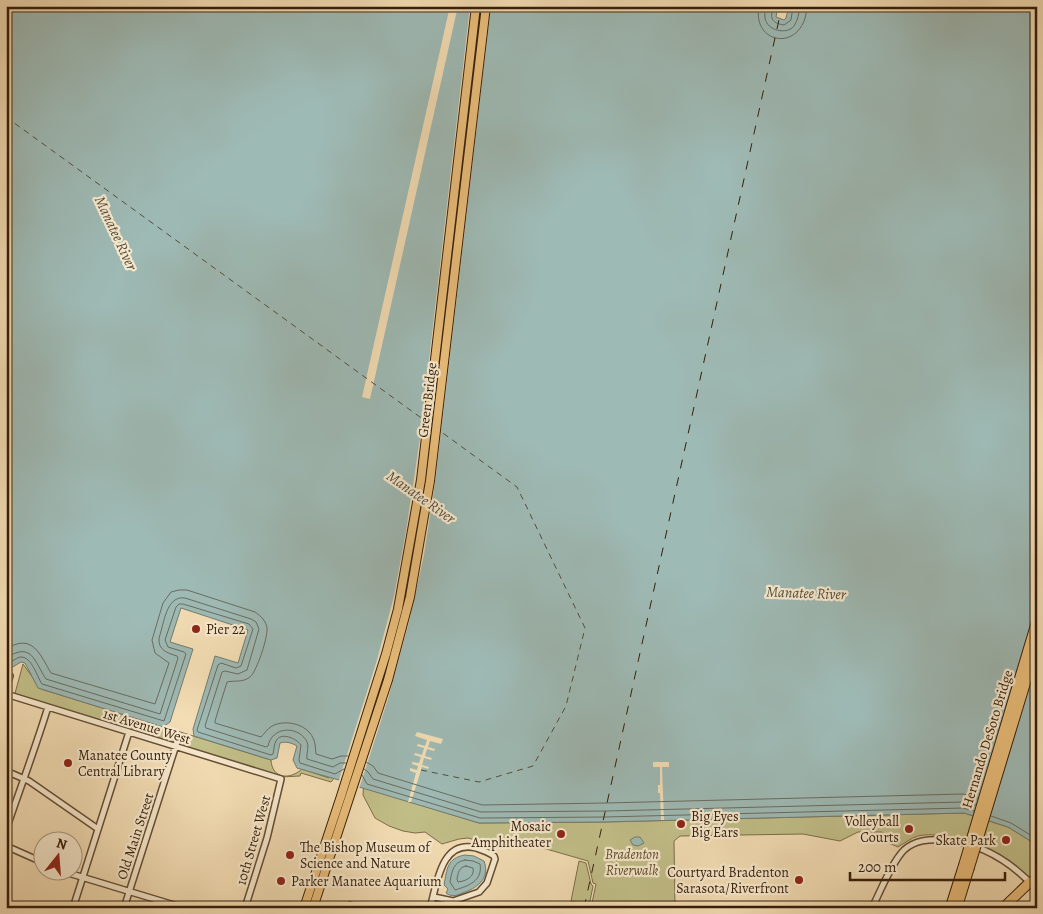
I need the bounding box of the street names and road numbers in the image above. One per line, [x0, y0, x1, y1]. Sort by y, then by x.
street label: Green Bridge [413, 361, 442, 439]
street label: Hernando DeSoto Bridge [957, 668, 1018, 811]
street label: 1st Avenue West [101, 704, 193, 749]
street label: Old Main Street [112, 790, 159, 882]
street label: 10th Street West [232, 793, 276, 887]

